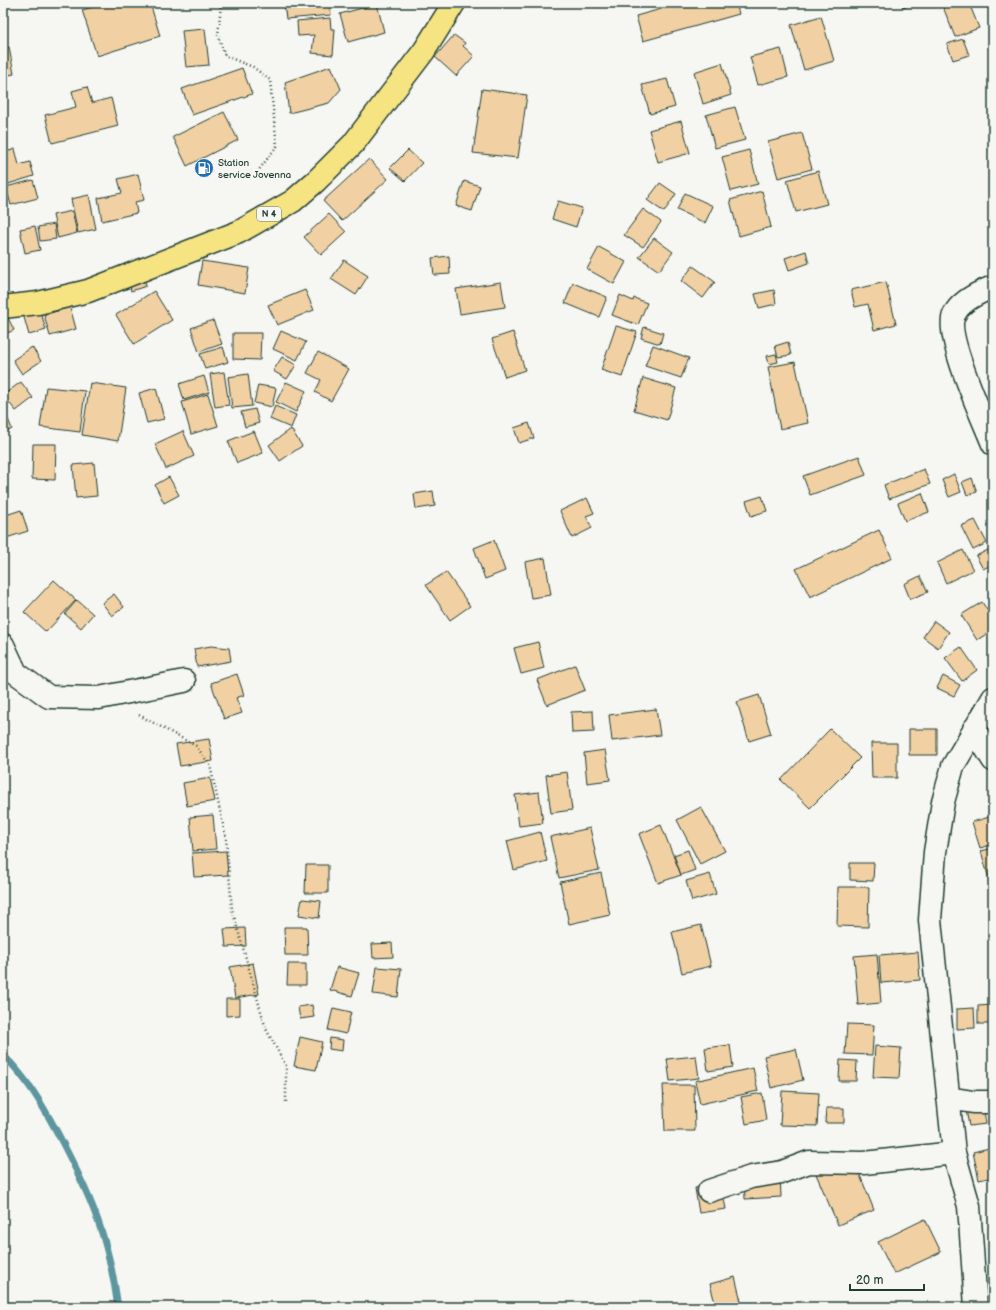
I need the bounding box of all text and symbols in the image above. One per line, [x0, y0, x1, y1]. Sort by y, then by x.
fuel station icon: Station service Jovenna [193, 157, 215, 179]
place label: Station service Jovenna [218, 157, 292, 181]
road number: N 4 [257, 207, 281, 221]
scale bar [850, 1266, 924, 1292]
text: 20 m [856, 1273, 883, 1288]

